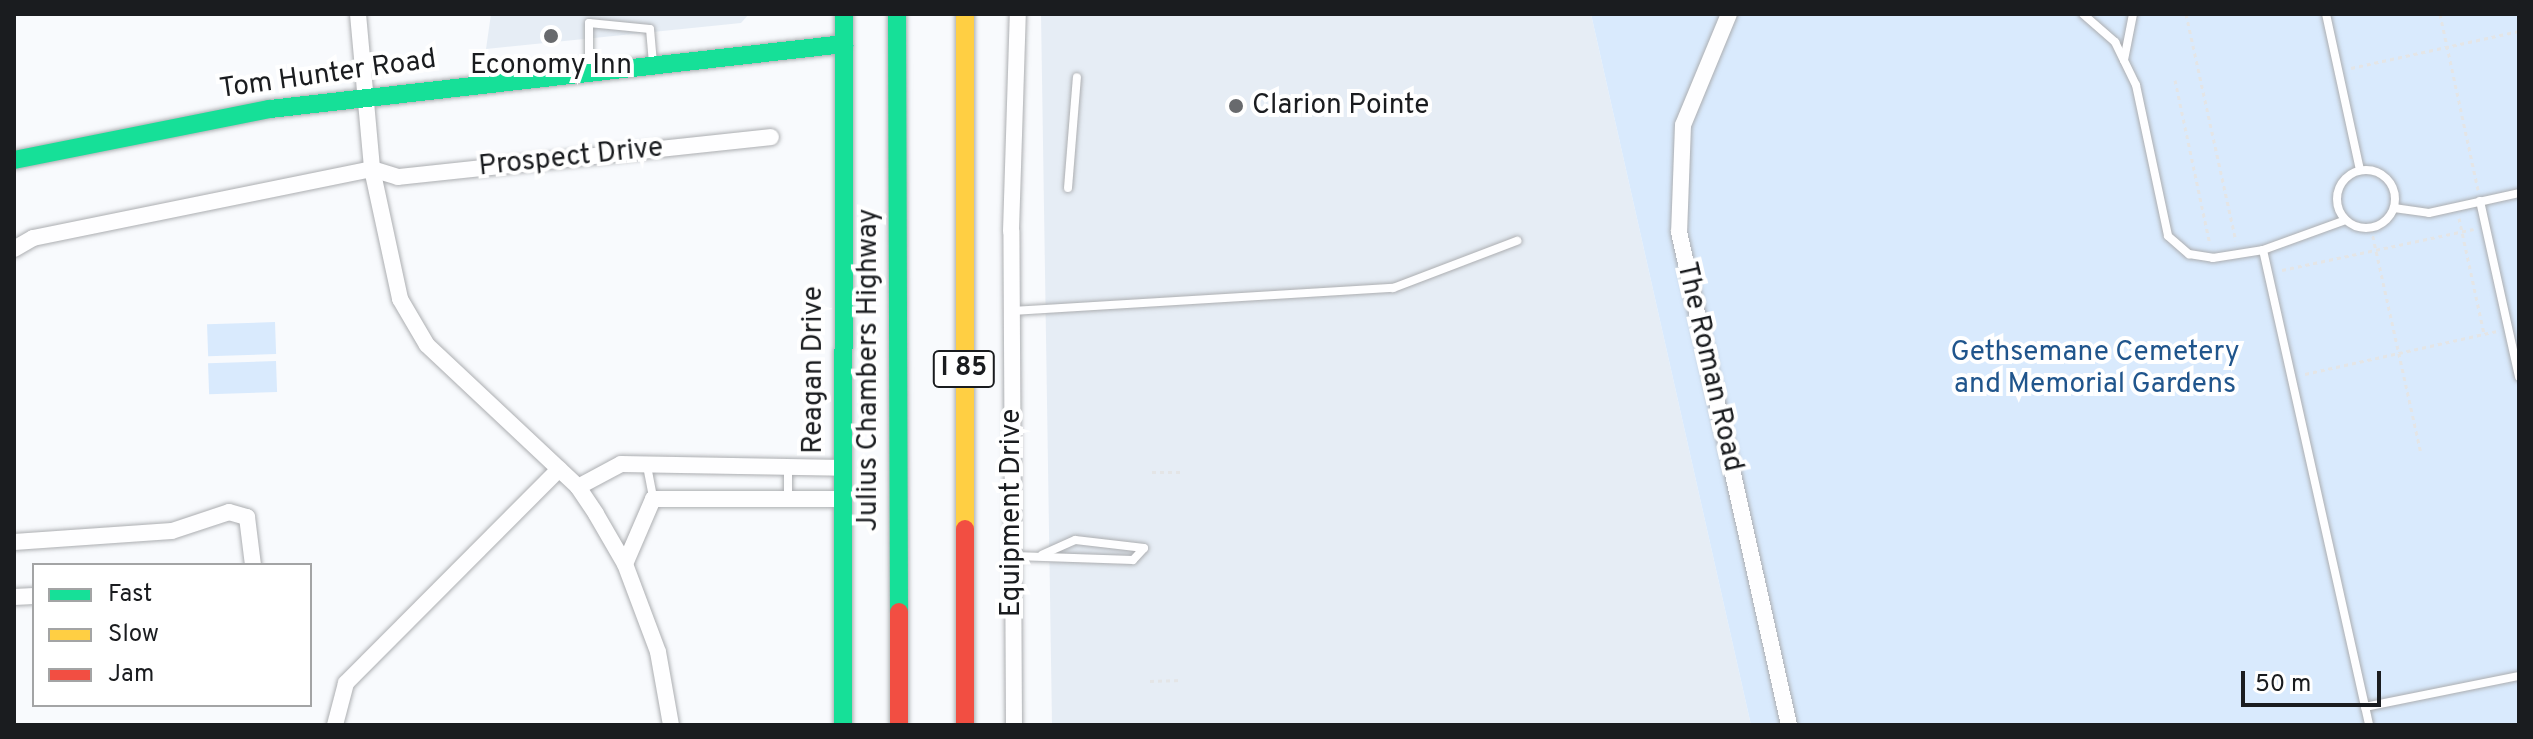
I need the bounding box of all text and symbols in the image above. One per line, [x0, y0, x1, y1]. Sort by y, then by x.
marker: Economy Inn [542, 27, 560, 45]
street label: Tom Hunter Road [218, 43, 438, 107]
place label: Economy Inn [470, 49, 632, 83]
place label: Clarion Pointe [1252, 89, 1429, 123]
marker: Clarion Pointe [1227, 97, 1245, 115]
street label: Prospect Drive [477, 132, 665, 184]
street label: Julius Chambers Highway [852, 209, 886, 531]
street label: The Roman Road [1669, 259, 1749, 475]
street label: Reagan Drive [797, 286, 831, 454]
park label: Gethsemane Cemetery and Memorial Gardens [1951, 336, 2239, 402]
road number: I 85 [932, 347, 996, 391]
street label: Equipment Drive [995, 409, 1029, 617]
legend [32, 563, 312, 707]
text: Fast [108, 580, 152, 610]
text: Slow [108, 620, 159, 650]
scale bar [2245, 655, 2385, 705]
text: Jam [108, 660, 154, 690]
text: 50 m [2255, 670, 2311, 700]

